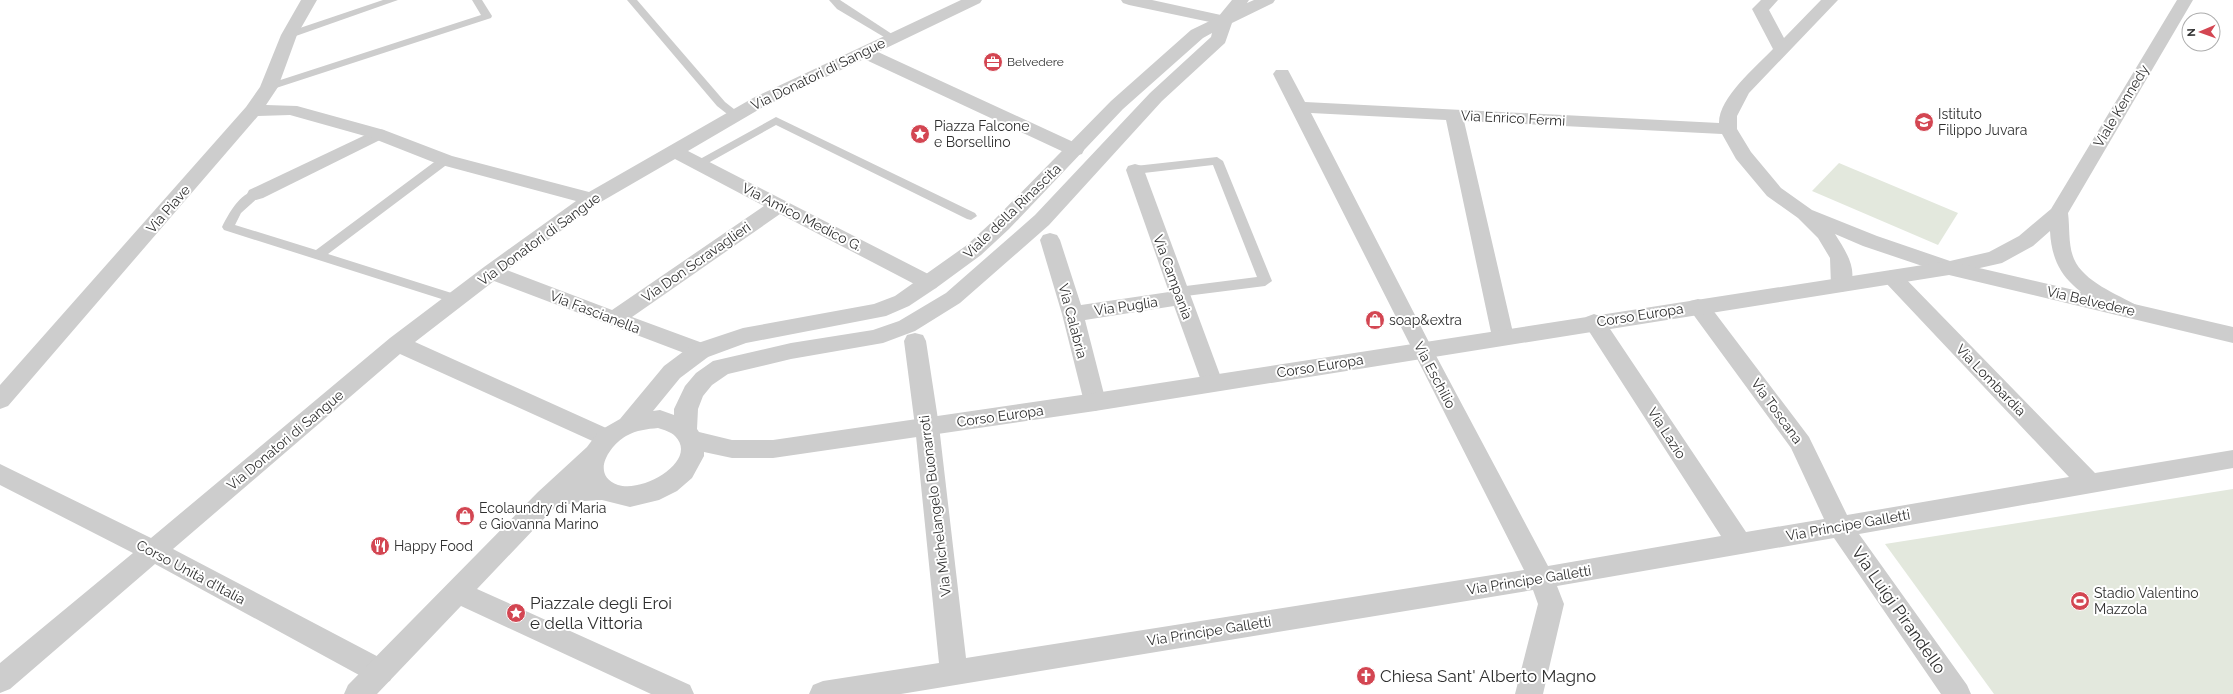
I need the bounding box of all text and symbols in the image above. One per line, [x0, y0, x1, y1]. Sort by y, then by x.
north arrow [2181, 12, 2221, 52]
text: N [2185, 28, 2198, 37]
street label: Via Donatori di Sangue [748, 35, 888, 113]
office icon: Belvedere [982, 51, 1004, 73]
place label: Belvedere [1007, 55, 1064, 69]
street label: Viale Kennedy [2090, 61, 2152, 150]
place label: Istituto Filippo Juvara [1938, 106, 2027, 138]
street label: Via Enrico Fermi [1460, 107, 1566, 129]
school or university icon: Istituto Filippo Juvara [1913, 111, 1935, 133]
place label: Piazza Falcone e Borsellino [934, 118, 1029, 150]
place icon: Piazza Falcone e Borsellino [909, 123, 931, 145]
street label: Viale della Rinascita [960, 160, 1064, 262]
street label: Via Amico Medico G. [739, 180, 865, 254]
street label: Via Piave [143, 182, 193, 236]
street label: Via Donatori di Sangue [475, 189, 603, 289]
street label: Via Don Scravaglieri [639, 218, 753, 306]
street label: Via Campania [1150, 232, 1196, 322]
street label: Via Calabria [1055, 282, 1091, 360]
street label: Via Belvedere [2045, 283, 2137, 319]
street label: Via Fascianella [548, 287, 642, 337]
street label: Via Puglia [1093, 294, 1159, 318]
street label: Corso Europa [1596, 300, 1684, 330]
shop icon: soap&extra [1364, 309, 1386, 331]
place label: soap&extra [1389, 312, 1462, 328]
street label: Via Eschilio [1411, 339, 1459, 411]
street label: Via Lombardia [1953, 341, 2029, 419]
street label: Corso Europa [1276, 351, 1364, 381]
street label: Via Toscana [1748, 375, 1806, 447]
street label: Via Donatori di Sangue [224, 387, 346, 493]
street label: Corso Europa [956, 402, 1044, 430]
street label: Via Lazio [1645, 404, 1689, 462]
street label: Via Michelangelo Buonarroti [916, 414, 954, 598]
place label: Ecolaundry di Maria e Giovanna Marino [479, 500, 606, 532]
shop icon: Ecolaundry di Maria e Giovanna Marino [454, 505, 476, 527]
street label: Via Principe Galletti [1785, 506, 1911, 544]
restaurant icon: Happy Food [369, 535, 391, 557]
street label: Corso Unità d'Italia [134, 537, 248, 607]
place label: Happy Food [394, 538, 473, 554]
street label: Via Luigi Pirandello [1848, 543, 1950, 677]
street label: Via Principe Galletti [1466, 562, 1592, 598]
place label: Stadio Valentino Mazzola [2094, 585, 2199, 617]
sports icon: Stadio Valentino Mazzola [2069, 590, 2091, 612]
place label: Piazzale degli Eroi e della Vittoria [530, 593, 672, 633]
place icon: Piazzale degli Eroi e della Vittoria [505, 602, 527, 624]
street label: Via Principe Galletti [1146, 613, 1272, 649]
church icon: Chiesa Sant' Alberto Magno [1355, 665, 1377, 687]
place label: Chiesa Sant' Alberto Magno [1380, 666, 1596, 686]

